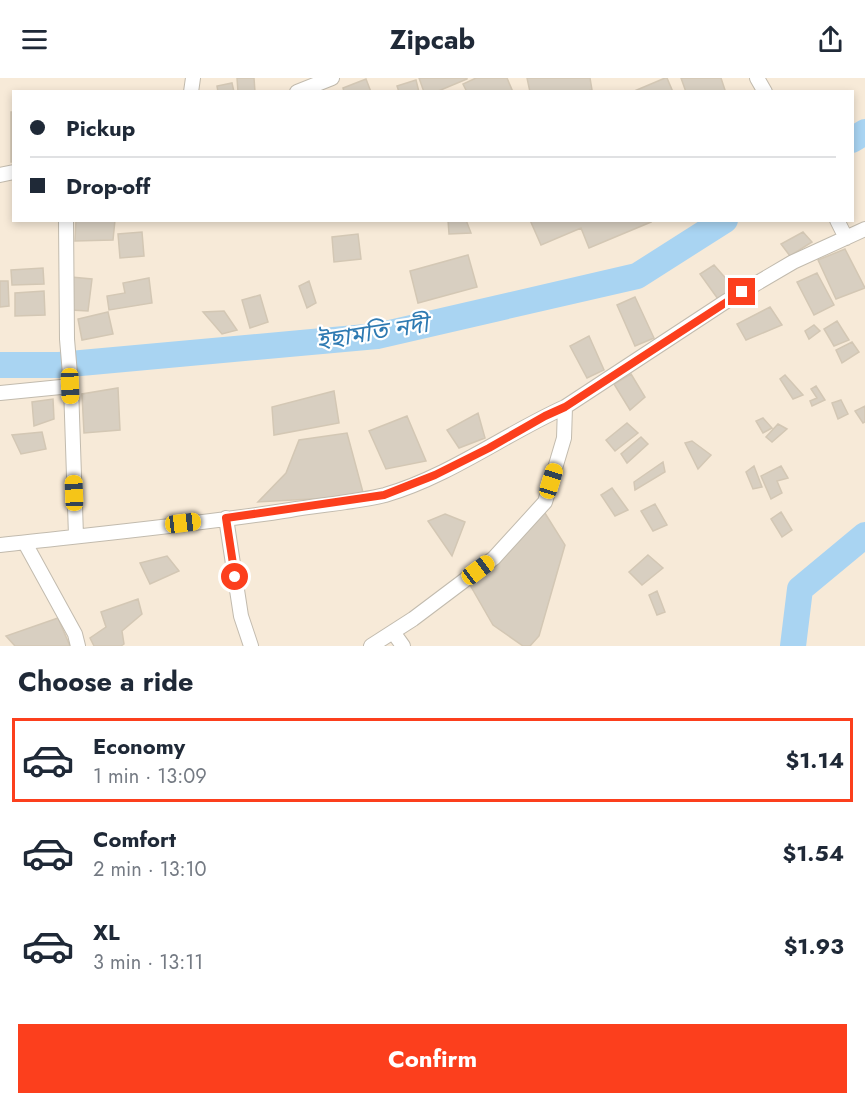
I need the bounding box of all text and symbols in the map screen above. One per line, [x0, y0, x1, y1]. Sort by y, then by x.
text: Zipcab [390, 20, 475, 59]
icon: menu [18, 23, 51, 56]
icon: share [814, 23, 847, 56]
text: Pickup [66, 112, 135, 144]
text: Drop-off [66, 170, 150, 202]
route end [728, 278, 755, 305]
water label: ইছামতি নদী [313, 305, 435, 358]
car [60, 368, 80, 404]
car [537, 461, 565, 501]
car [64, 475, 84, 511]
car [164, 512, 202, 534]
car [458, 552, 498, 588]
route start [221, 563, 248, 590]
text: Choose a ride [18, 662, 193, 701]
text: Economy [93, 730, 185, 762]
icon: car [21, 733, 75, 787]
text: $1.14 [785, 744, 844, 776]
text: 1 min · 13:09 [93, 762, 207, 791]
text: Comfort [93, 823, 176, 855]
icon: car [21, 826, 75, 880]
text: $1.54 [782, 837, 844, 869]
text: 2 min · 13:10 [93, 855, 207, 884]
text: XL [93, 916, 120, 948]
icon: car [21, 919, 75, 973]
text: $1.93 [784, 930, 844, 962]
text: 3 min · 13:11 [93, 948, 203, 977]
button: Confirm [18, 1024, 847, 1093]

